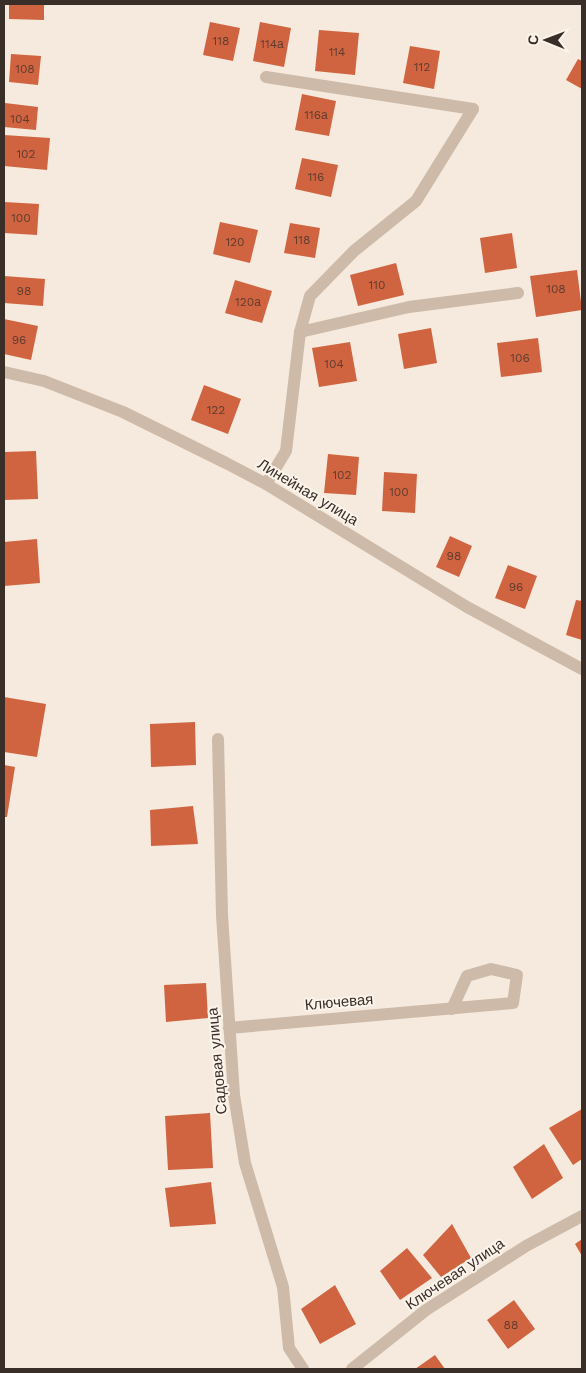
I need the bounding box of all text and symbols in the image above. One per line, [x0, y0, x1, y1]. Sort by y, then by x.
north arrow [521, 15, 571, 65]
house number: 118 [213, 34, 229, 48]
text: С [525, 35, 541, 45]
house number: 114а [260, 37, 284, 51]
house number: 114 [329, 45, 345, 59]
house number: 112 [414, 60, 430, 74]
house number: 108 [15, 62, 35, 76]
house number: 116а [304, 108, 328, 122]
house number: 104 [10, 112, 30, 126]
house number: 102 [16, 147, 36, 161]
house number: 116 [308, 170, 324, 184]
house number: 100 [11, 211, 31, 225]
house number: 118 [294, 233, 310, 247]
house number: 120 [225, 235, 245, 249]
house number: 110 [369, 278, 385, 292]
house number: 108 [546, 282, 566, 296]
house number: 98 [17, 284, 31, 298]
house number: 120а [235, 295, 261, 309]
house number: 96 [12, 333, 26, 347]
house number: 106 [510, 351, 530, 365]
house number: 104 [324, 357, 344, 371]
house number: 122 [207, 403, 225, 417]
street label: Линейная улица [254, 455, 362, 529]
house number: 102 [332, 468, 352, 482]
house number: 100 [389, 485, 409, 499]
house number: 98 [447, 549, 461, 563]
house number: 96 [509, 580, 523, 594]
street label: Ключевая [304, 990, 374, 1014]
street label: Садовая улица [203, 1006, 231, 1115]
street label: Ключевая улица [402, 1234, 508, 1314]
house number: 88 [504, 1318, 518, 1332]

